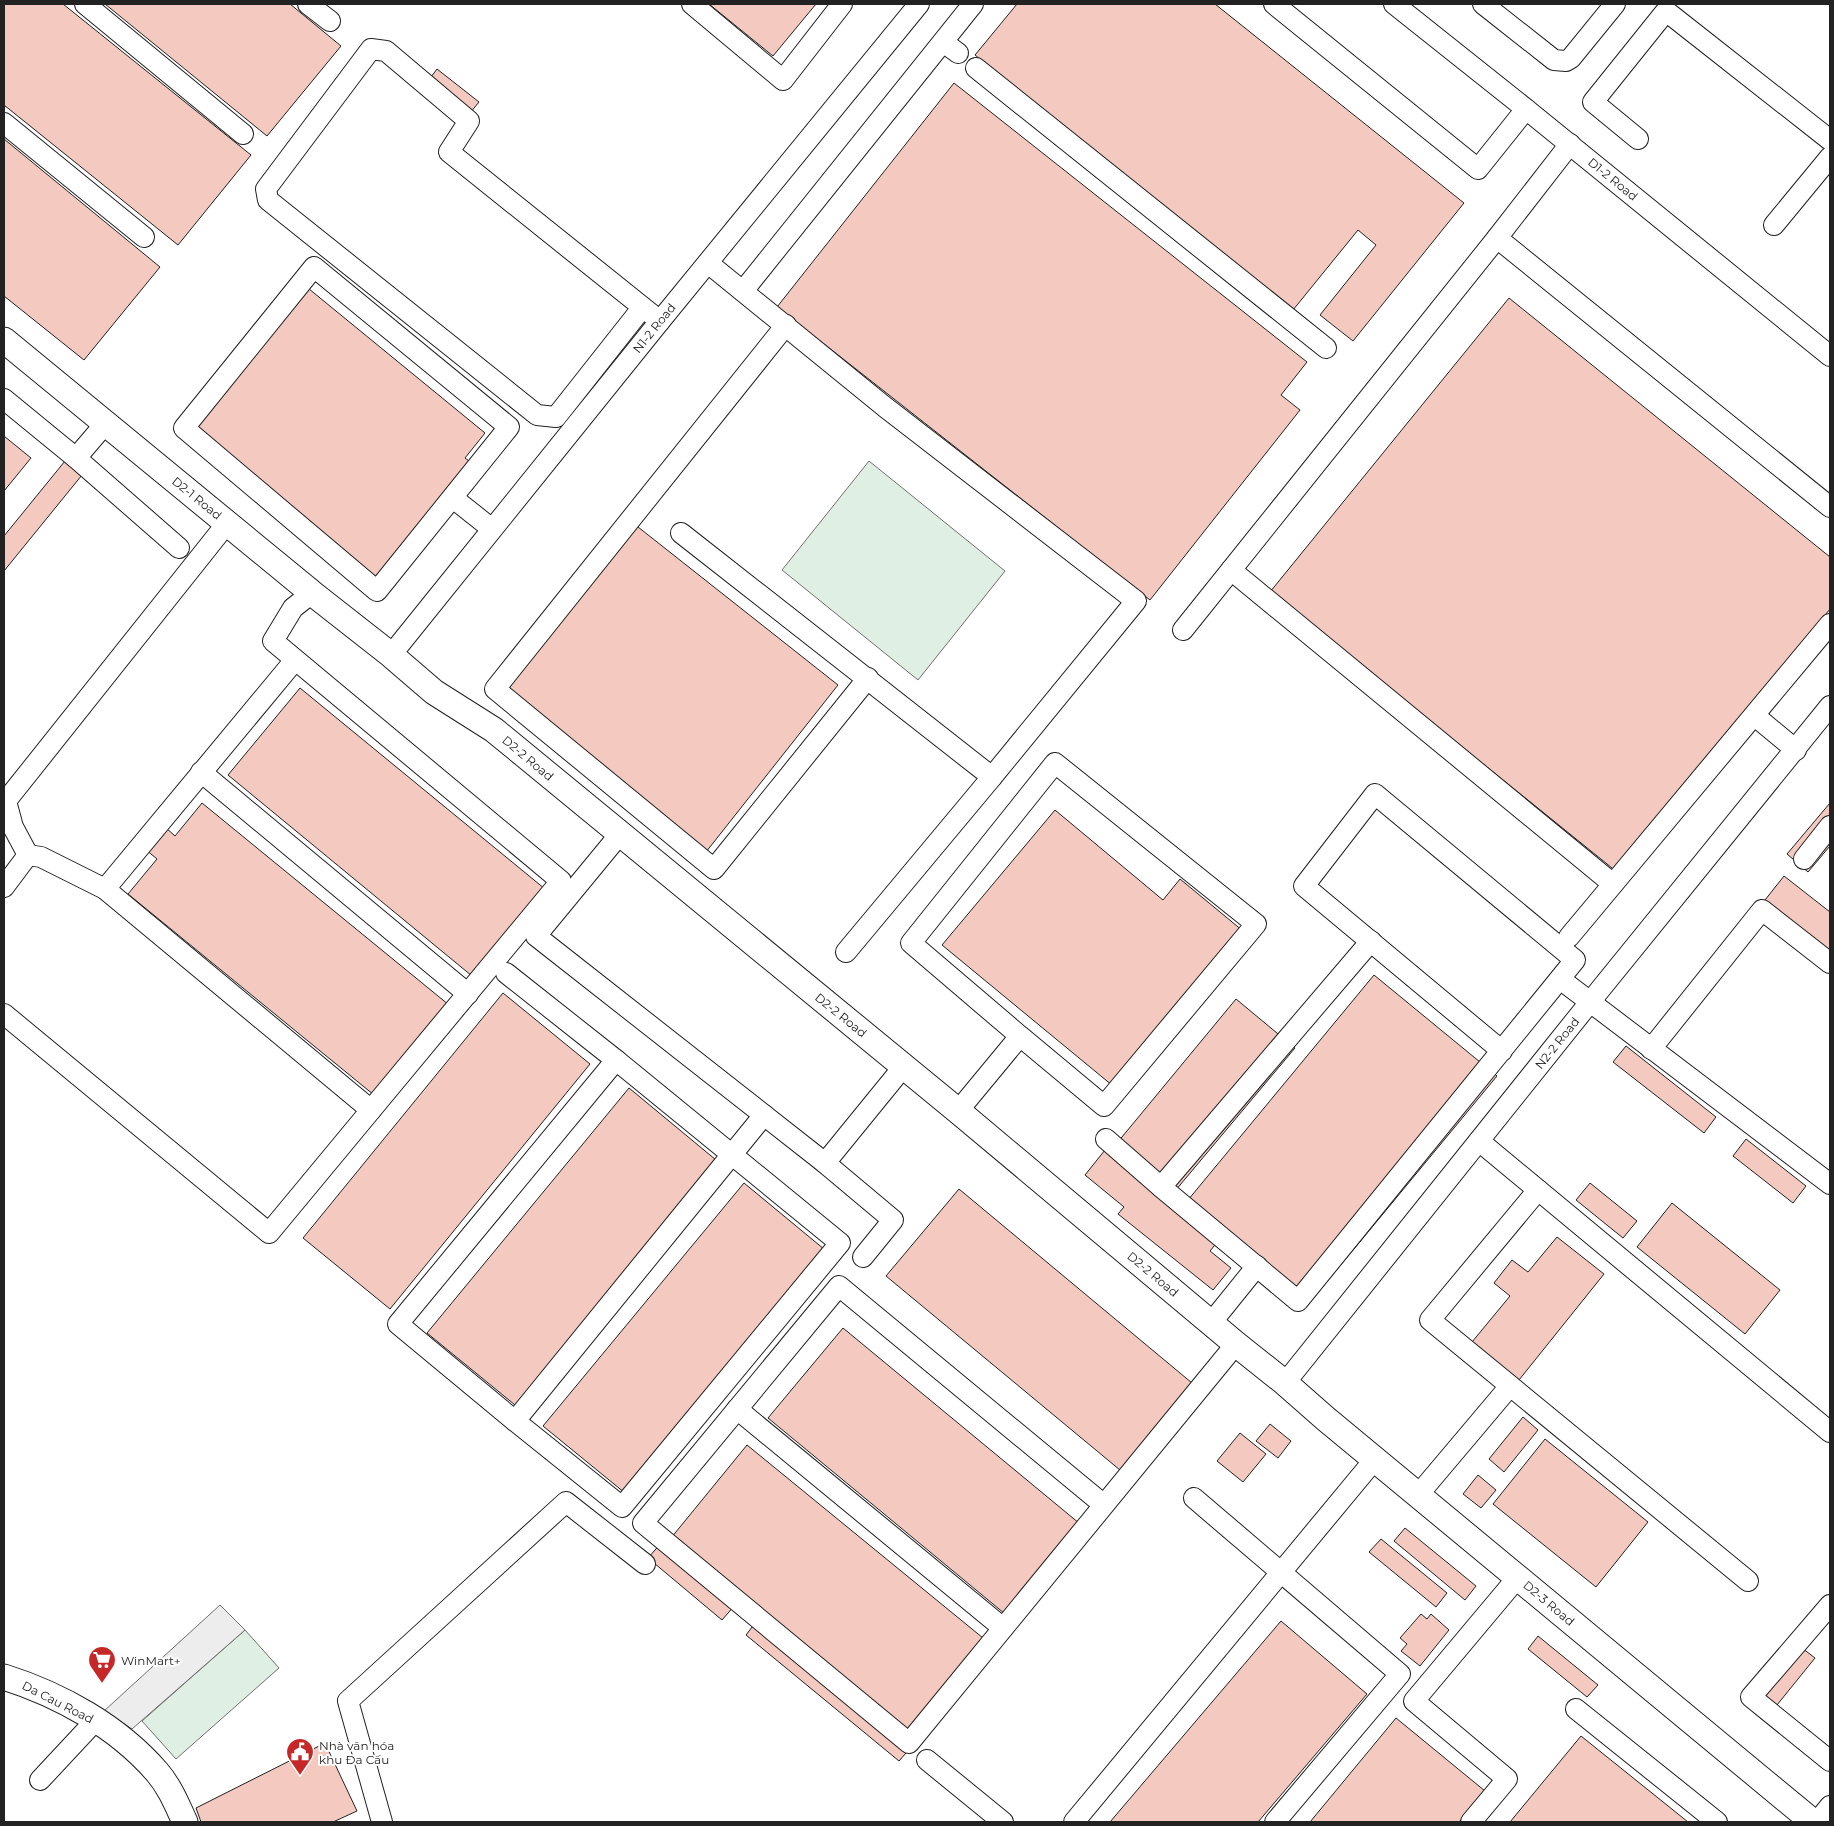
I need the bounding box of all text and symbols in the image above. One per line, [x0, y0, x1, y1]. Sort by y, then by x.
street label: D1-2 Road [1585, 154, 1641, 204]
street label: N1-2 Road [629, 300, 679, 356]
street label: D2-1 Road [169, 473, 225, 523]
street label: D2-2 Road [499, 732, 557, 784]
street label: D2-2 Road [812, 990, 870, 1040]
street label: N2-2 Road [1532, 1014, 1582, 1072]
street label: D2-2 Road [1124, 1248, 1182, 1300]
street label: D2-3 Road [1520, 1577, 1578, 1629]
supermarket icon: WinMart+ [87, 1645, 117, 1684]
place label: WinMart+ [121, 1653, 181, 1668]
street label: Da Cau Road [20, 1678, 96, 1726]
public building icon: Nhà văn hóa khu Đa Cấu [285, 1737, 315, 1776]
place label: Nhà văn hóa khu Đa Cấu [319, 1738, 394, 1767]

